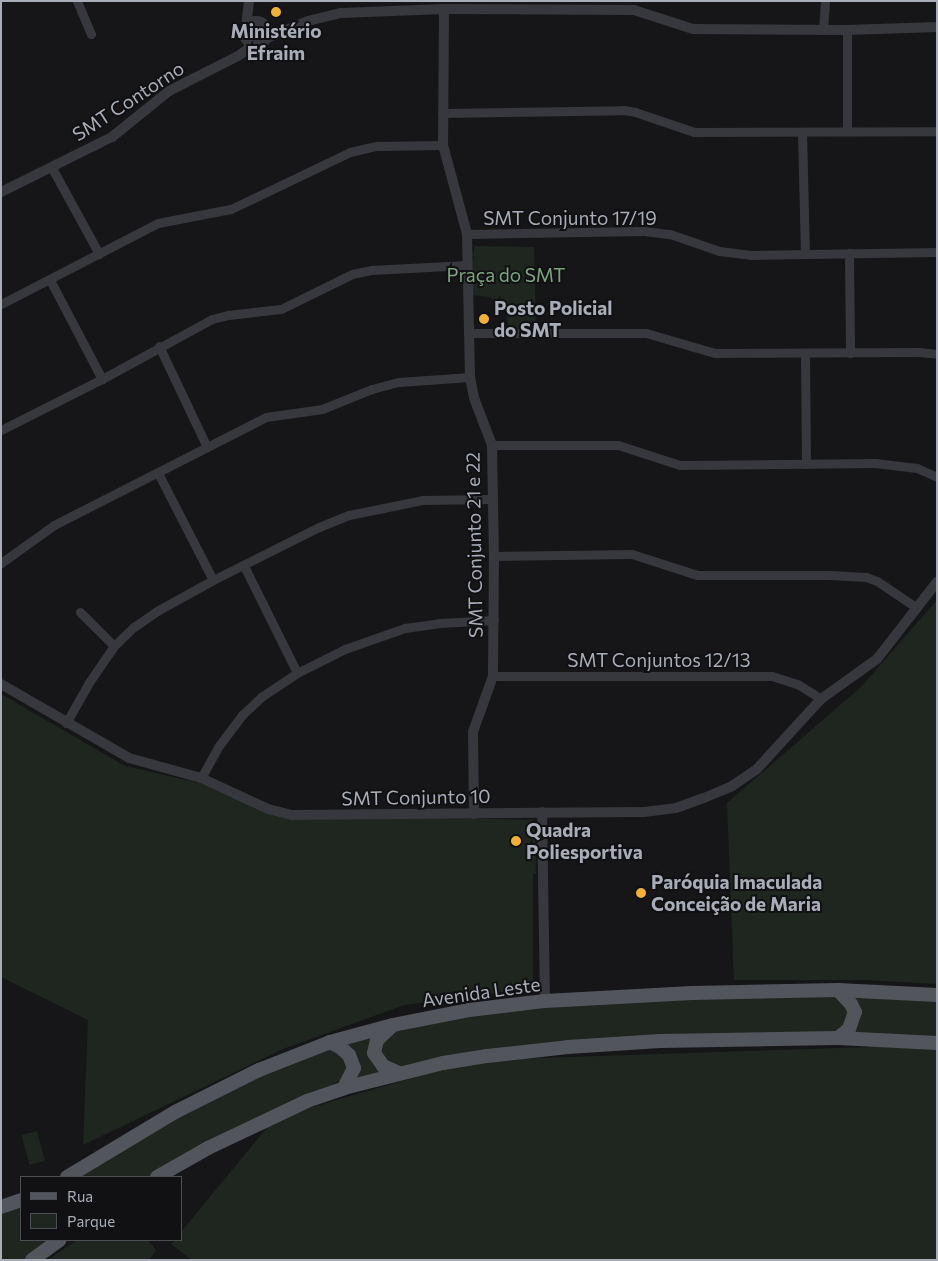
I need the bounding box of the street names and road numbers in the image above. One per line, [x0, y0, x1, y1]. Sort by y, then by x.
street label: SMT Contorno [68, 56, 188, 146]
street label: SMT Conjunto 17/19 [483, 207, 657, 229]
street label: SMT Conjunto 21 e 22 [461, 452, 487, 638]
street label: SMT Conjuntos 12/13 [567, 649, 751, 671]
street label: SMT Conjunto 10 [341, 784, 491, 810]
street label: Avenida Leste [420, 972, 542, 1012]

